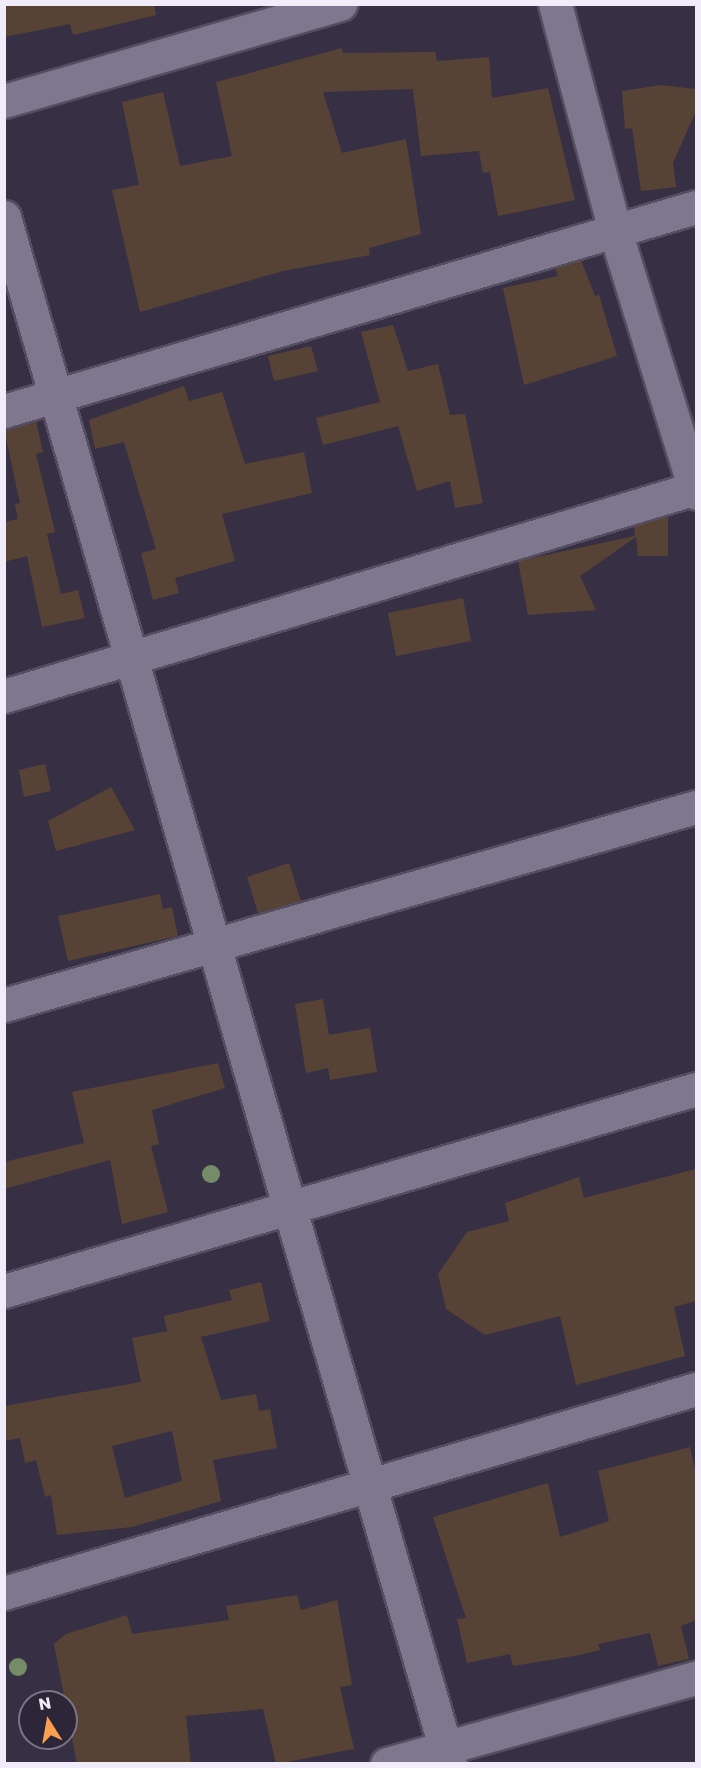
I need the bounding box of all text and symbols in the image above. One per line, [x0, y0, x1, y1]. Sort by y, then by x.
north arrow [18, 1690, 78, 1750]
text: N [37, 1691, 53, 1716]

